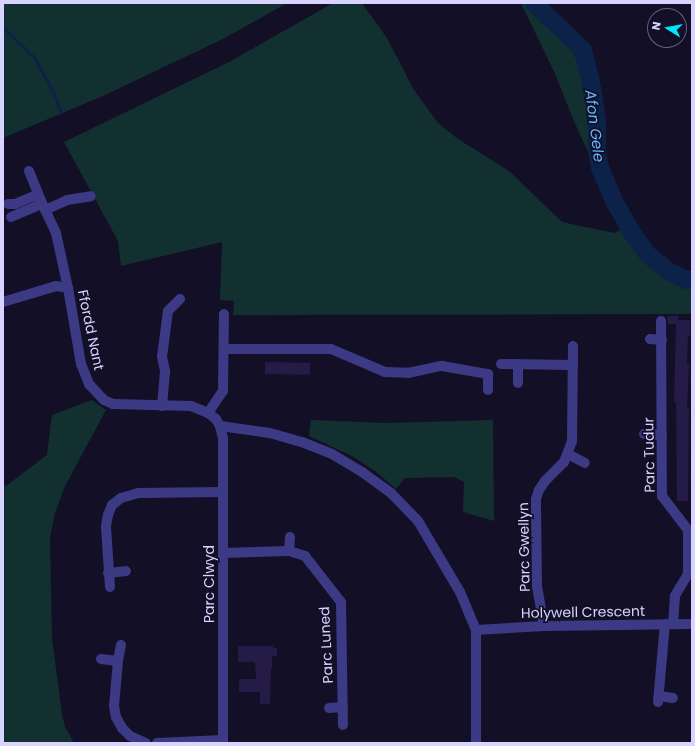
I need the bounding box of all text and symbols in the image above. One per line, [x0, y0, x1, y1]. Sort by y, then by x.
north arrow [647, 8, 687, 48]
text: N [648, 20, 665, 31]
water label: Afon Gele [582, 89, 608, 163]
street label: Ffordd Nant [74, 288, 108, 372]
street label: Parc Tudur [640, 417, 658, 493]
street label: Parc Gwellyn [515, 502, 533, 592]
street label: Parc Clwyd [201, 545, 217, 623]
street label: Holywell Crescent [521, 603, 645, 621]
street label: Parc Luned [316, 606, 336, 684]

